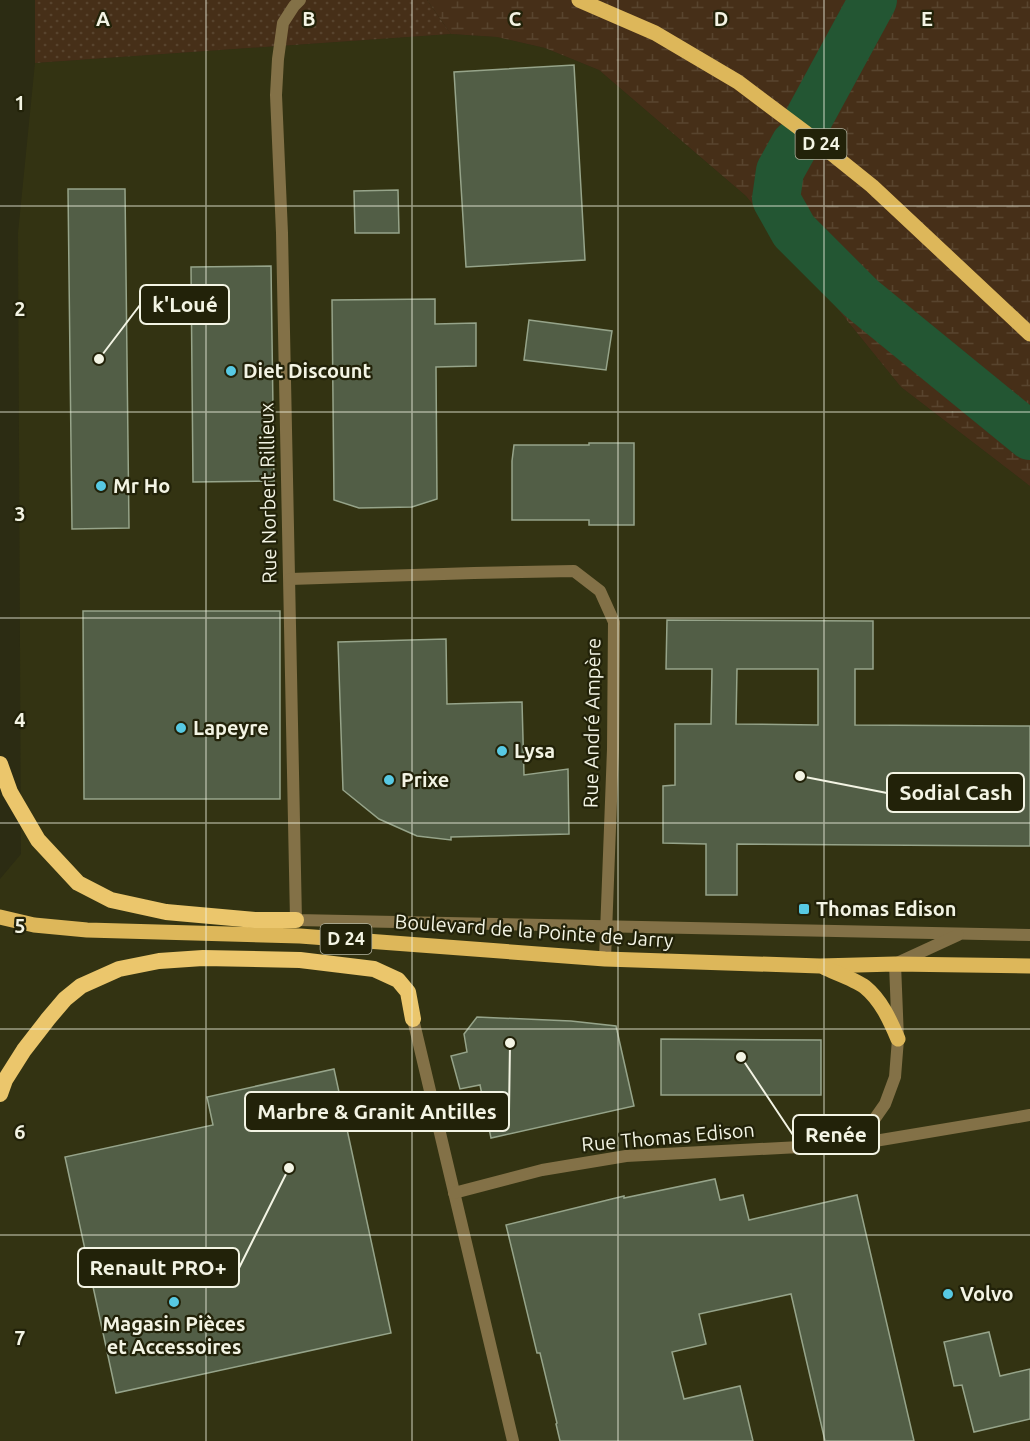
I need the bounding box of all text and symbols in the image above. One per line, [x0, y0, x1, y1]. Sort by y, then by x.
text: A [96, 7, 110, 30]
text: B [302, 7, 316, 30]
text: C [509, 7, 522, 30]
text: D [714, 7, 728, 30]
text: E [921, 7, 933, 30]
text: 1 [14, 91, 26, 114]
road number: D 24 [796, 129, 846, 159]
callout: k'Loué [140, 285, 229, 324]
text: k'Loué [152, 292, 218, 316]
text: 2 [14, 297, 26, 320]
place label: Diet Discount [243, 359, 371, 382]
marker: Diet Discount [224, 364, 238, 378]
street label: Rue Norbert Rillieux [254, 402, 281, 584]
place label: Mr Ho [113, 474, 170, 497]
marker: Mr Ho [94, 479, 108, 493]
text: 3 [14, 502, 26, 525]
street label: Rue André Ampère [579, 638, 604, 808]
text: 4 [14, 708, 26, 731]
place label: Lapeyre [193, 716, 269, 739]
marker: Lapeyre [174, 721, 188, 735]
place label: Lysa [514, 739, 555, 762]
marker: Lysa [495, 744, 509, 758]
place label: Prixe [401, 768, 449, 791]
marker: Prixe [382, 773, 396, 787]
callout: Sodial Cash [887, 773, 1024, 812]
text: Sodial Cash [900, 780, 1012, 804]
place label: Thomas Edison [816, 897, 956, 920]
marker: Thomas Edison [797, 902, 811, 916]
street label: Boulevard de la Pointe de Jarry [394, 909, 674, 952]
text: 5 [14, 914, 26, 937]
road number: D 24 [320, 924, 372, 954]
callout: Marbre & Granit Antilles [245, 1092, 509, 1131]
text: Marbre & Granit Antilles [257, 1099, 497, 1123]
callout: Renée [793, 1115, 879, 1154]
street label: Rue Thomas Edison [580, 1117, 756, 1156]
text: 6 [14, 1120, 26, 1143]
text: Renée [805, 1122, 867, 1146]
callout: Renault PRO+ [78, 1248, 239, 1287]
text: Renault PRO+ [90, 1255, 226, 1279]
place label: Volvo [960, 1282, 1013, 1305]
marker: Volvo [941, 1287, 955, 1301]
marker: Magasin Pièces et Accessoires [167, 1295, 181, 1309]
place label: Magasin Pièces et Accessoires [103, 1312, 245, 1358]
text: 7 [14, 1326, 26, 1349]

